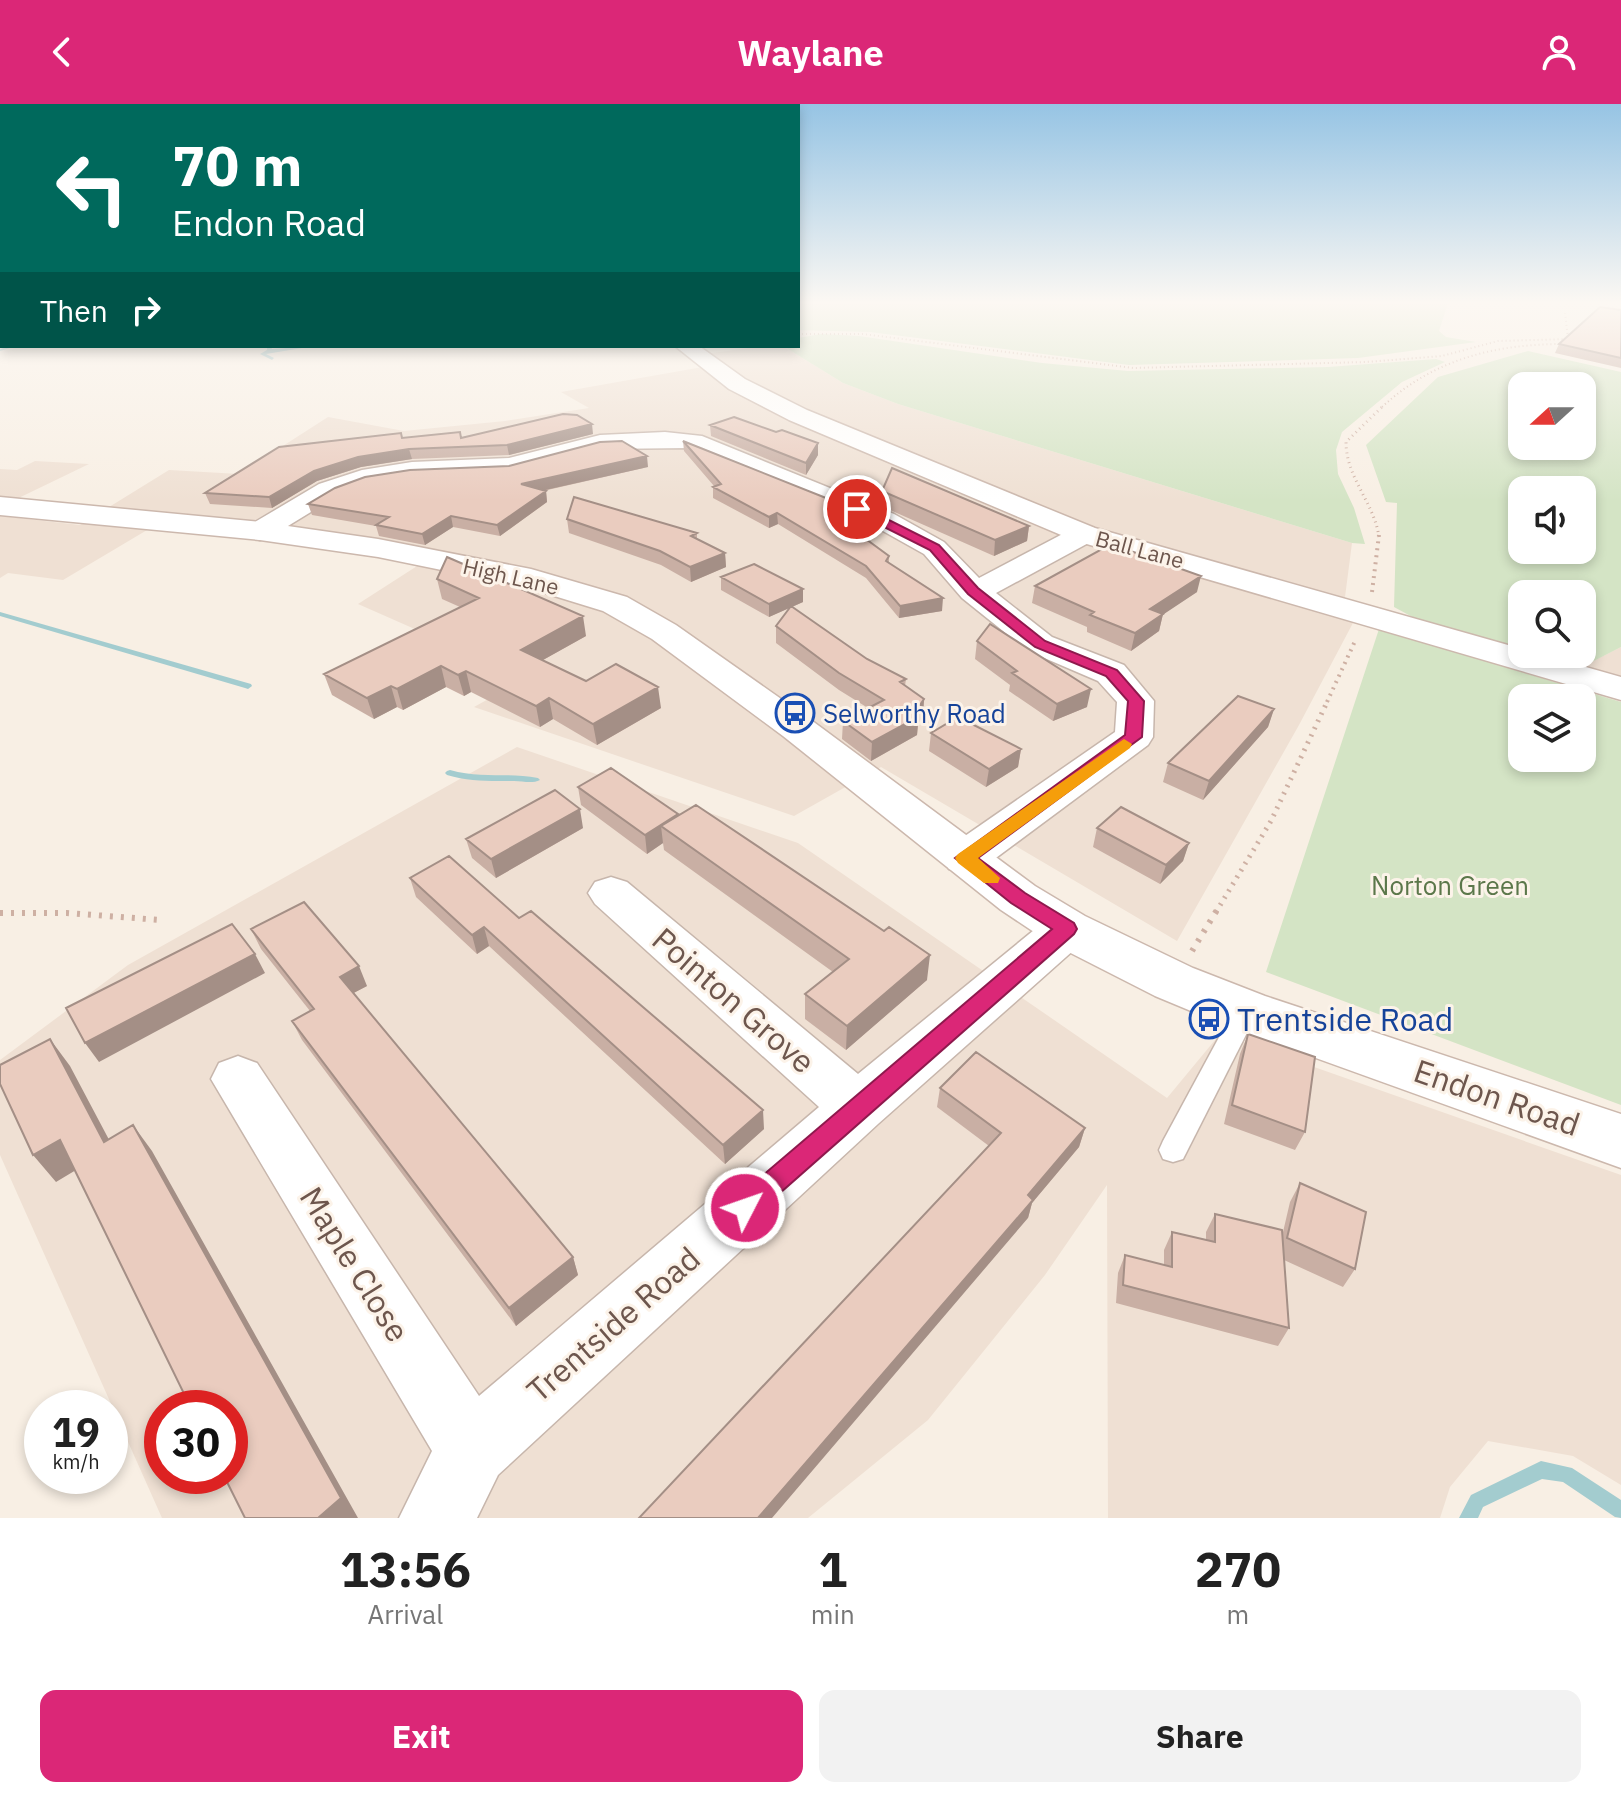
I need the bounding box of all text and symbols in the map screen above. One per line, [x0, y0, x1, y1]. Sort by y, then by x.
text: Waylane [737, 29, 884, 76]
icon: back [40, 30, 84, 74]
icon: person [1537, 30, 1581, 74]
text: 70 m [172, 129, 302, 201]
icon: left [40, 136, 144, 240]
text: Endon Road [172, 199, 366, 246]
icon: right [124, 288, 168, 332]
text: Then [40, 291, 108, 330]
north arrow [1508, 372, 1596, 460]
map controls [1508, 372, 1596, 772]
pin [823, 475, 891, 543]
button: sound [1508, 476, 1596, 564]
icon: arrive [835, 487, 879, 531]
street label: Ball Lane [1093, 523, 1187, 575]
street label: High Lane [460, 551, 562, 601]
button: search [1508, 580, 1596, 668]
button: layers [1508, 684, 1596, 772]
bus stop icon: Selworthy Road [774, 692, 816, 734]
place label: Selworthy Road [823, 696, 1006, 730]
park label: Norton Green [1371, 868, 1529, 902]
street label: Pointon Grove [644, 918, 824, 1082]
bus stop icon: Trentside Road [1188, 998, 1230, 1040]
place label: Trentside Road [1237, 998, 1453, 1040]
street label: Endon Road [1409, 1049, 1585, 1145]
position arrow [703, 1166, 787, 1250]
street label: Maple Close [291, 1179, 419, 1349]
street label: Trentside Road [518, 1237, 708, 1411]
speed limit sign: 30 [144, 1390, 248, 1494]
text: 19 [52, 1406, 100, 1458]
text: km/h [52, 1448, 100, 1475]
text: 13:56 [340, 1538, 471, 1600]
text: 1 [818, 1538, 847, 1600]
text: 270 [1195, 1538, 1281, 1600]
text: Arrival [368, 1597, 443, 1631]
text: min [811, 1597, 855, 1631]
text: m [1227, 1597, 1249, 1631]
button: Exit [40, 1690, 803, 1782]
button: Share [819, 1690, 1581, 1782]

